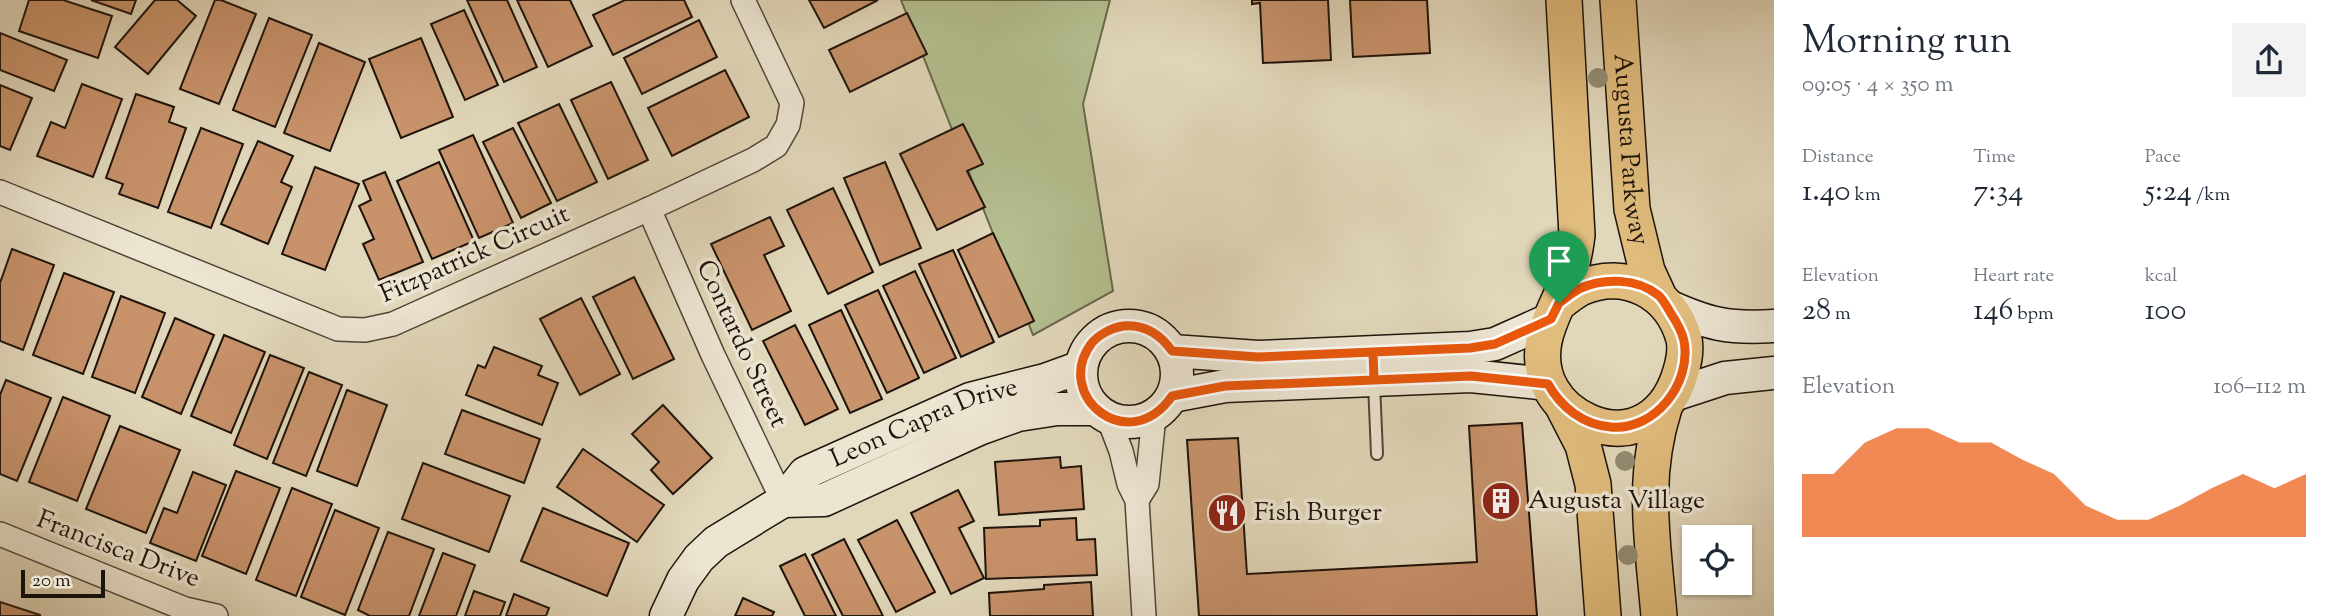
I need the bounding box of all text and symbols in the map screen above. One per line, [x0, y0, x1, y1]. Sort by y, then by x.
text: Morning run [1802, 16, 2012, 70]
button: share [2232, 23, 2306, 97]
street label: Augusta Parkway [1603, 52, 1659, 249]
text: 09:05 · 4 × 350 m [1802, 69, 1953, 102]
text: Distance [1802, 144, 1874, 171]
text: Time [1973, 144, 2016, 171]
text: Pace [2145, 144, 2181, 171]
text: 1.40 [1802, 171, 1850, 214]
text: 7:34 [1973, 171, 2023, 214]
text: 5:24 [2145, 171, 2192, 214]
text: km [1850, 182, 1881, 209]
text: /km [2192, 182, 2230, 209]
street label: Fitzpatrick Circuit [374, 197, 576, 313]
pin [1529, 231, 1589, 303]
icon: arrive [1540, 242, 1578, 280]
street label: Contardo Street [686, 254, 796, 434]
text: Elevation [1802, 263, 1879, 290]
text: Heart rate [1973, 263, 2054, 290]
text: kcal [2145, 263, 2177, 290]
text: 28 [1802, 290, 1831, 333]
text: 146 [1973, 290, 2013, 333]
text: 100 [2145, 290, 2186, 333]
text: m [1831, 301, 1851, 328]
text: bpm [2013, 301, 2054, 328]
street label: Leon Capra Drive [824, 369, 1022, 478]
text: Elevation [1802, 371, 1895, 404]
text: 106–112 m [2213, 371, 2306, 404]
building icon: Augusta Village [1480, 480, 1522, 522]
place label: Augusta Village [1528, 483, 1705, 520]
restaurant icon: Fish Burger [1206, 492, 1248, 534]
place label: Fish Burger [1254, 495, 1382, 532]
street label: Francisca Drive [31, 502, 205, 598]
map controls [1682, 525, 1752, 595]
button: locate [1682, 525, 1752, 595]
scale bar [21, 567, 105, 599]
text: 20 m [32, 568, 71, 595]

